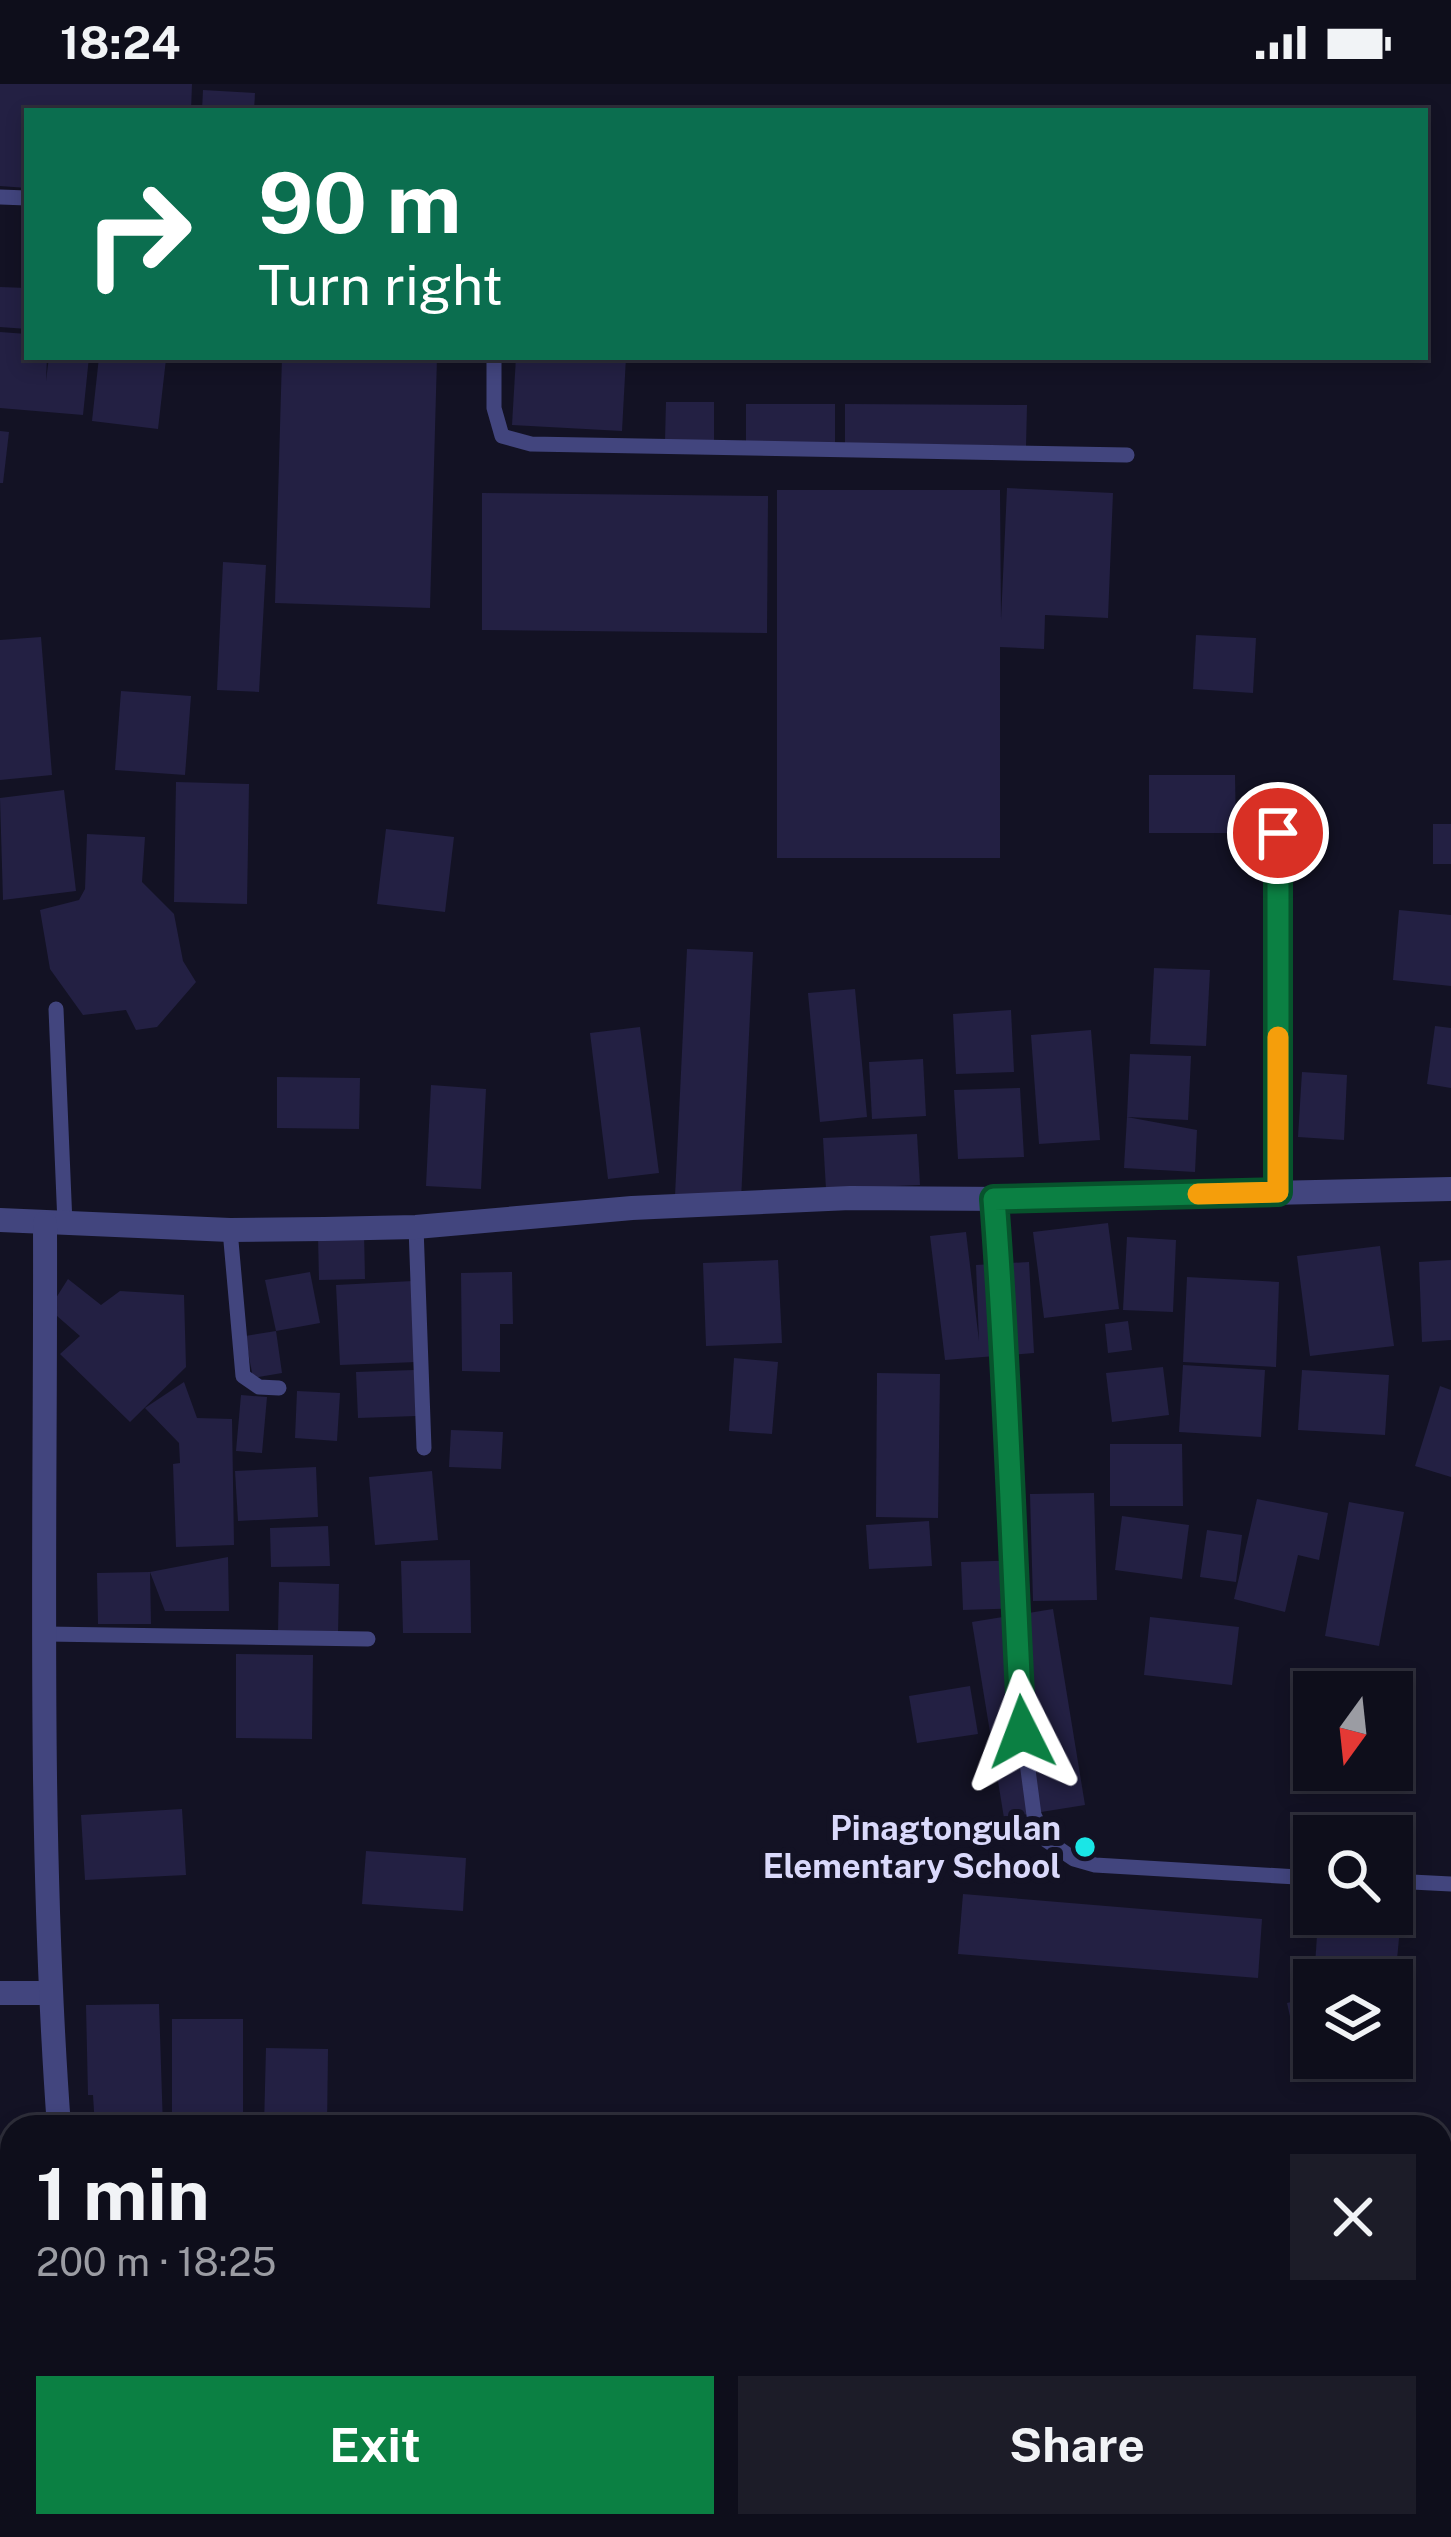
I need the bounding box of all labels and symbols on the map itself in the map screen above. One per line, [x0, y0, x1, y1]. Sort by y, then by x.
pin [1227, 782, 1329, 884]
position arrow [959, 1669, 1085, 1795]
north arrow [1293, 1671, 1413, 1791]
place label: Pinagtongulan Elementary School [763, 1809, 1061, 1885]
marker: Pinagtongulan Elementary School [1072, 1834, 1098, 1860]

